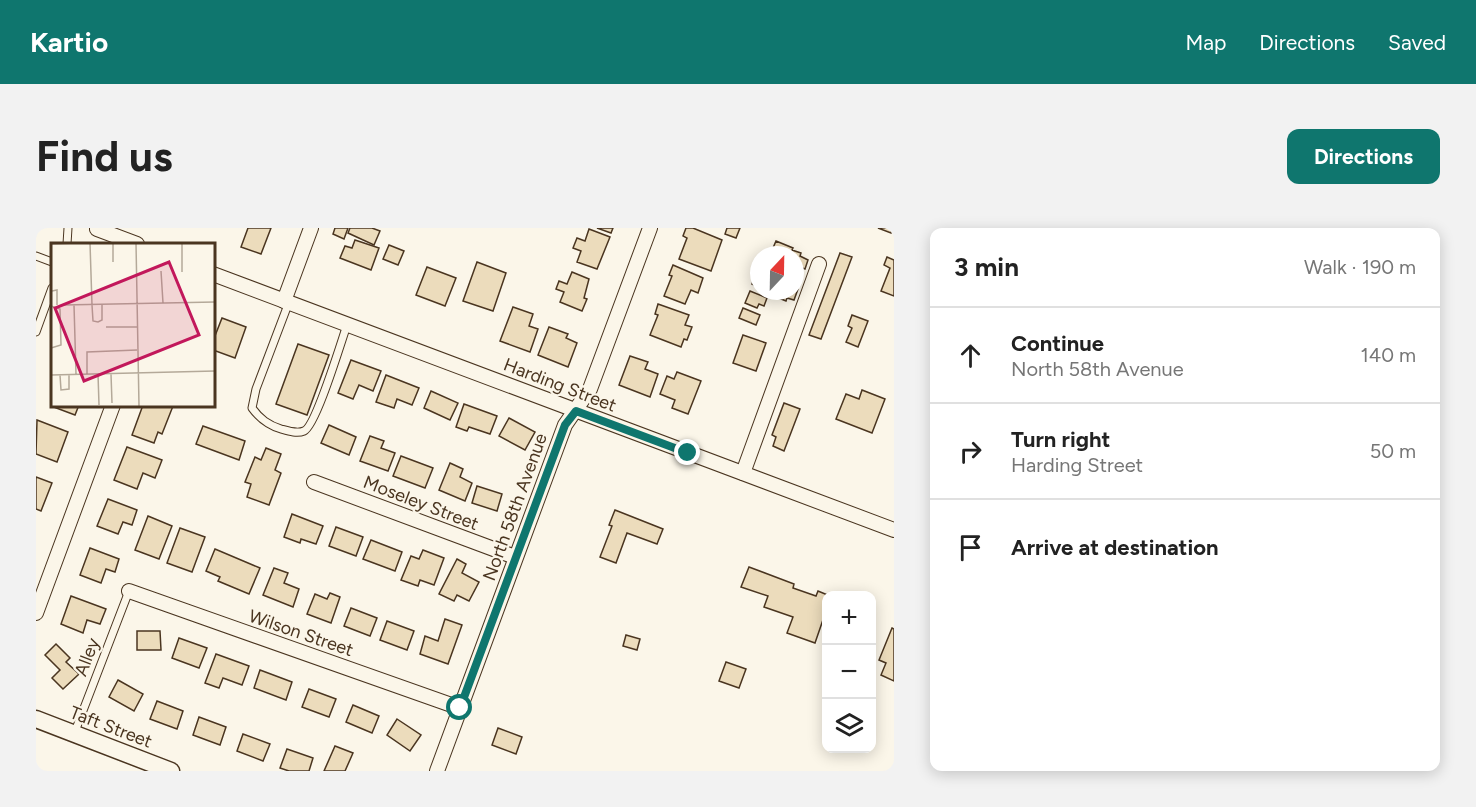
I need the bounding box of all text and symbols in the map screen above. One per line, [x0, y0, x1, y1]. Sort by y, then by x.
text: Kartio [30, 25, 108, 59]
text: Map [1185, 30, 1226, 55]
text: Directions [1259, 30, 1355, 55]
text: Saved [1388, 30, 1446, 55]
button: Directions [1287, 129, 1440, 184]
text: Find us [36, 131, 173, 182]
inset map [51, 243, 214, 406]
north arrow [750, 246, 804, 300]
text: 3 min [954, 251, 1019, 283]
text: Walk · 190 m [1304, 255, 1416, 279]
text: Continue [1011, 330, 1104, 357]
icon: ahead [954, 339, 987, 372]
text: 140 m [1361, 343, 1416, 367]
street label: Harding Street [501, 353, 620, 417]
text: North 58th Avenue [1011, 357, 1184, 381]
text: Turn right [1011, 426, 1110, 453]
street label: North 58th Avenue [478, 430, 552, 584]
icon: right [954, 435, 987, 468]
route end [674, 439, 700, 465]
text: 50 m [1370, 439, 1416, 463]
text: Harding Street [1011, 453, 1143, 477]
street label: Moseley Street [360, 471, 482, 535]
icon: arrive [954, 531, 987, 564]
text: Arrive at destination [1011, 534, 1219, 561]
map controls [822, 591, 876, 753]
button: + [822, 591, 876, 645]
street label: Wilson Street [246, 605, 356, 661]
street label: Alley [70, 634, 104, 679]
button: − [822, 645, 876, 699]
route start [446, 694, 472, 720]
button: layers [822, 699, 876, 753]
street label: Taft Street [67, 701, 155, 753]

